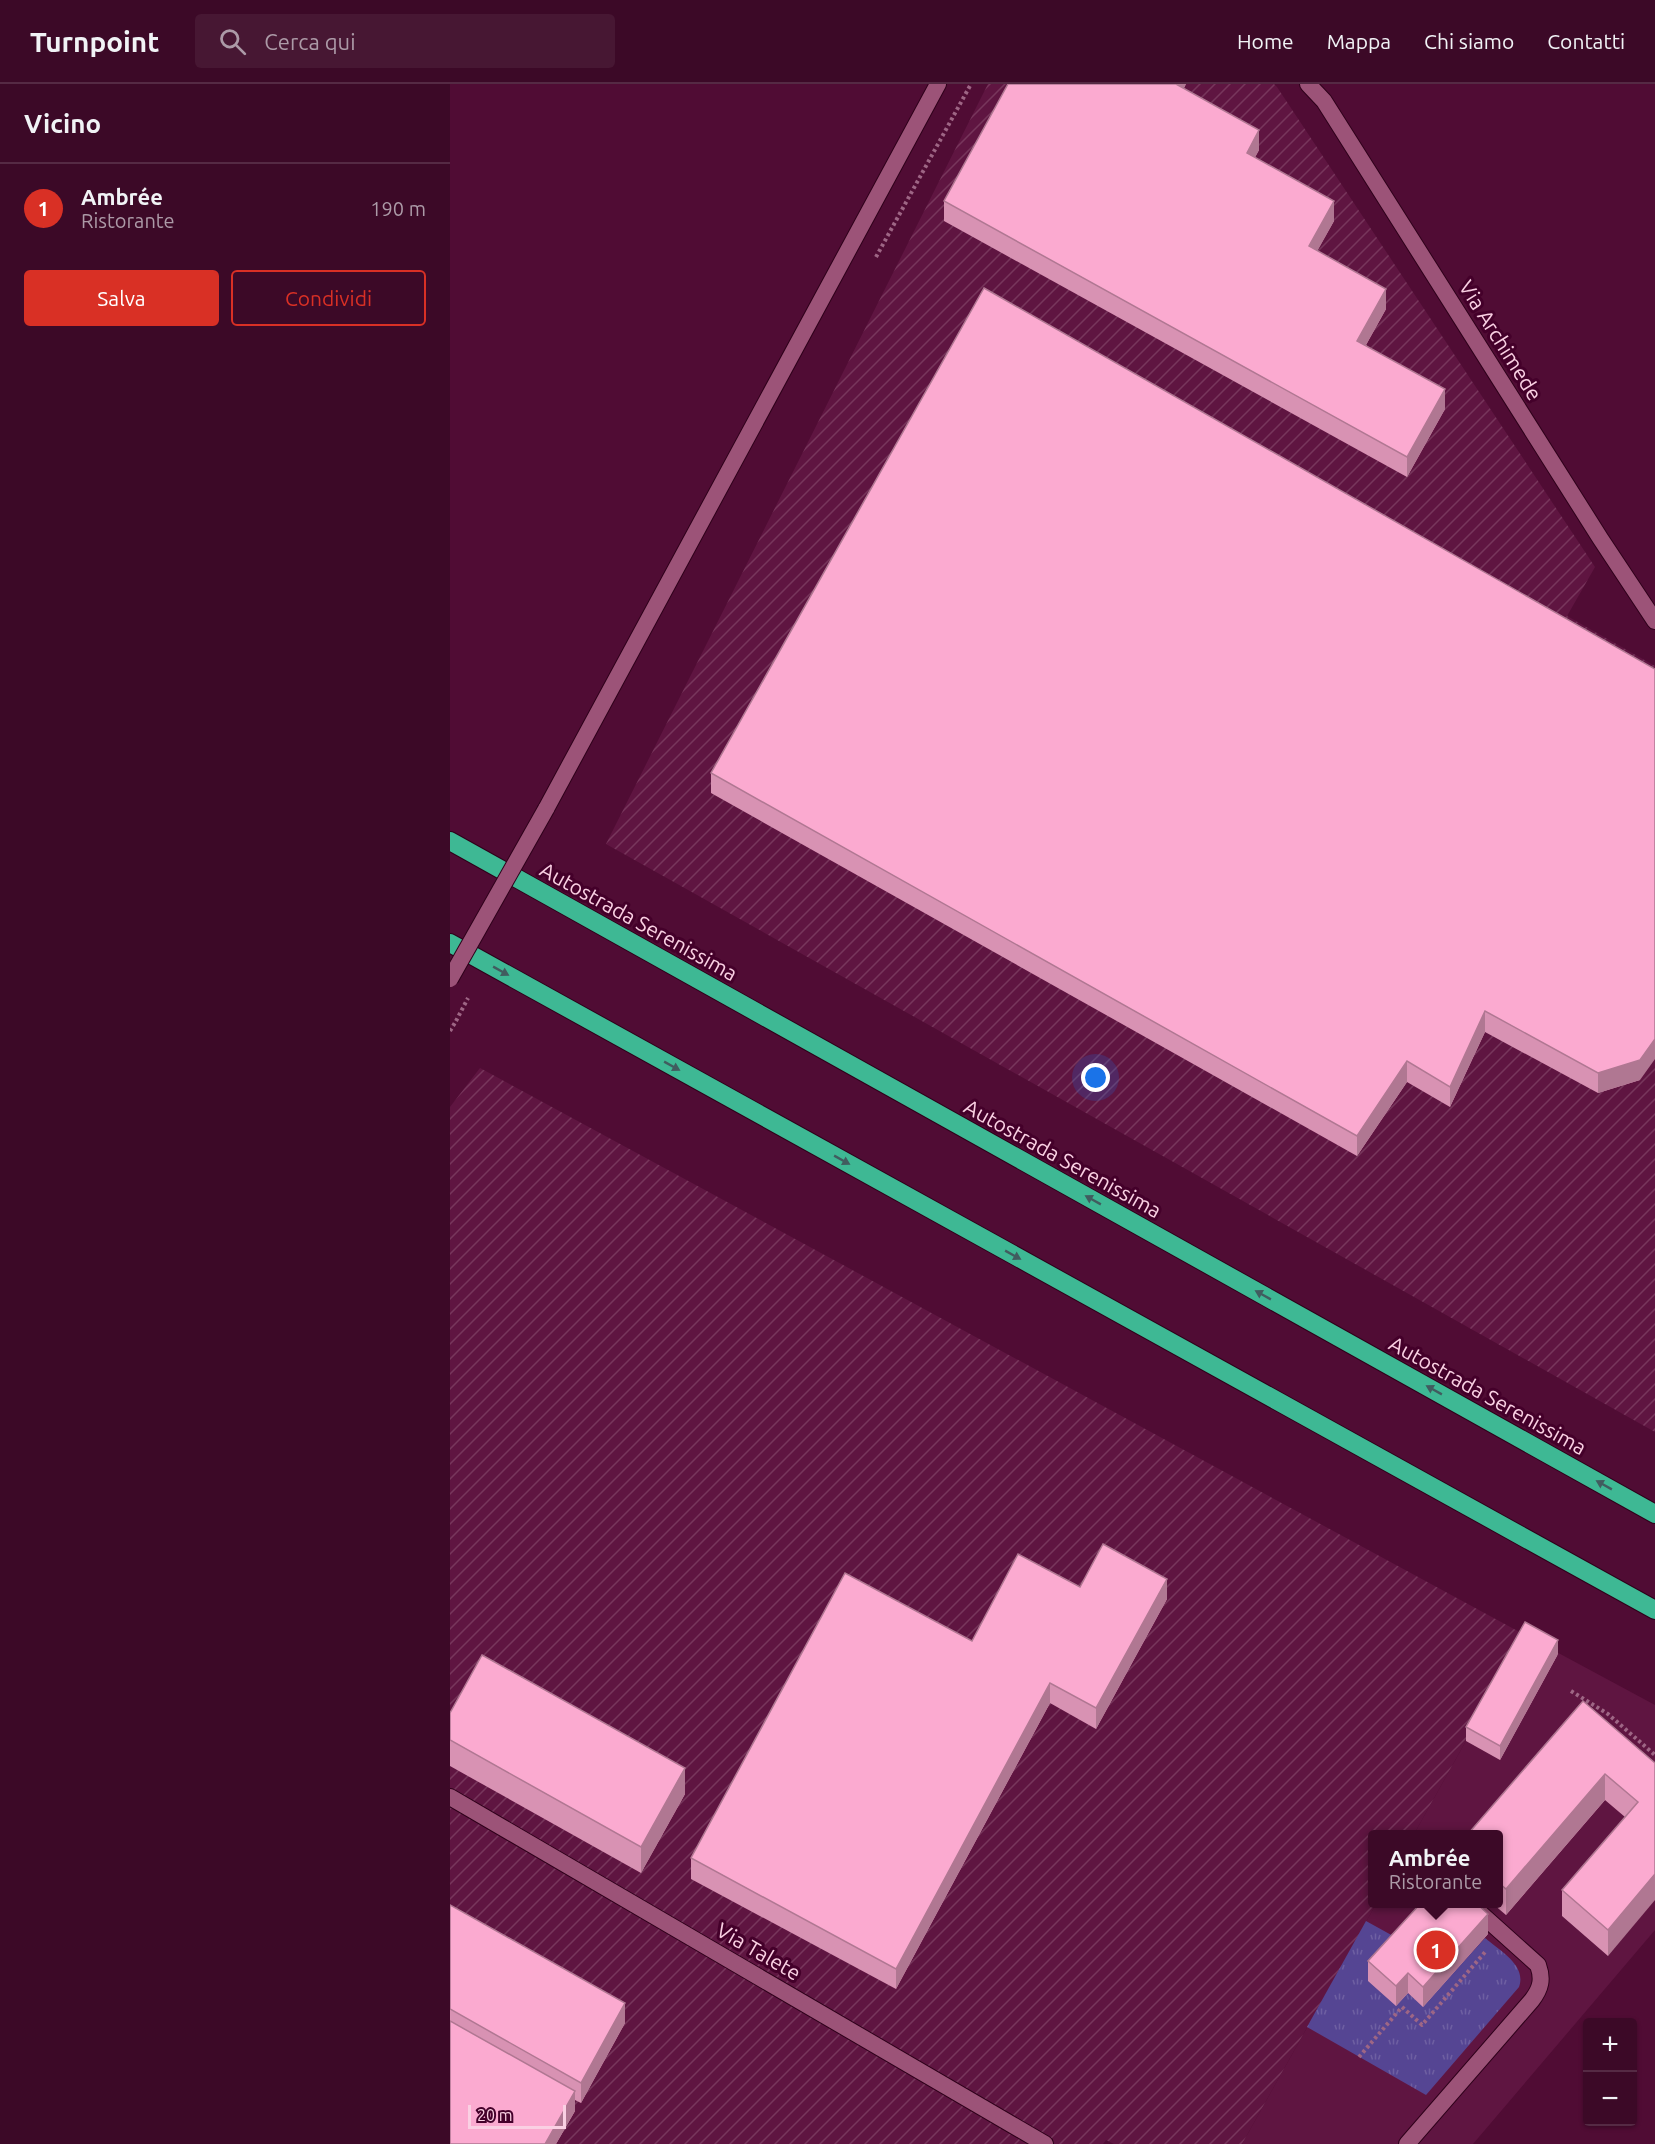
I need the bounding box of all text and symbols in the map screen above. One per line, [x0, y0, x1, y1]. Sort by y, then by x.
search box [195, 14, 615, 68]
icon: search [216, 25, 249, 58]
text: Turnpoint [30, 26, 159, 57]
text: Cerca qui [264, 29, 356, 54]
text: Home [1237, 29, 1294, 53]
text: Mappa [1327, 29, 1391, 53]
text: Chi siamo [1424, 29, 1514, 53]
text: Contatti [1547, 29, 1625, 53]
text: Vicino [24, 109, 101, 138]
text: Ambrée [81, 184, 163, 209]
text: 1 [38, 197, 49, 220]
text: 190 m [370, 197, 426, 220]
text: Ristorante [81, 209, 175, 232]
button: Salva [24, 270, 219, 326]
button: Condividi [231, 270, 426, 326]
street label: Via Archimede [1455, 276, 1547, 404]
street label: Autostrada Serenissima [536, 857, 742, 985]
one-way arrow [493, 966, 510, 976]
one-way arrow [664, 1060, 680, 1071]
your location [1081, 1063, 1110, 1092]
street label: Autostrada Serenissima [960, 1094, 1166, 1222]
one-way arrow [834, 1155, 851, 1165]
one-way arrow [1084, 1195, 1101, 1205]
one-way arrow [1005, 1249, 1021, 1260]
one-way arrow [1255, 1290, 1272, 1300]
street label: Autostrada Serenissima [1385, 1331, 1591, 1459]
one-way arrow [1425, 1385, 1442, 1395]
one-way arrow [1595, 1480, 1612, 1490]
popup [1368, 1830, 1503, 1908]
text: Ambrée [1389, 1845, 1470, 1870]
text: Ristorante [1389, 1870, 1482, 1893]
street label: Via Talete [713, 1917, 805, 1985]
pin: 1 [1416, 1928, 1456, 1972]
map controls [1583, 2018, 1637, 2126]
button: + [1583, 2018, 1637, 2072]
button: − [1583, 2072, 1637, 2126]
scale bar [468, 2102, 566, 2130]
text: 20 m [477, 2106, 513, 2124]

